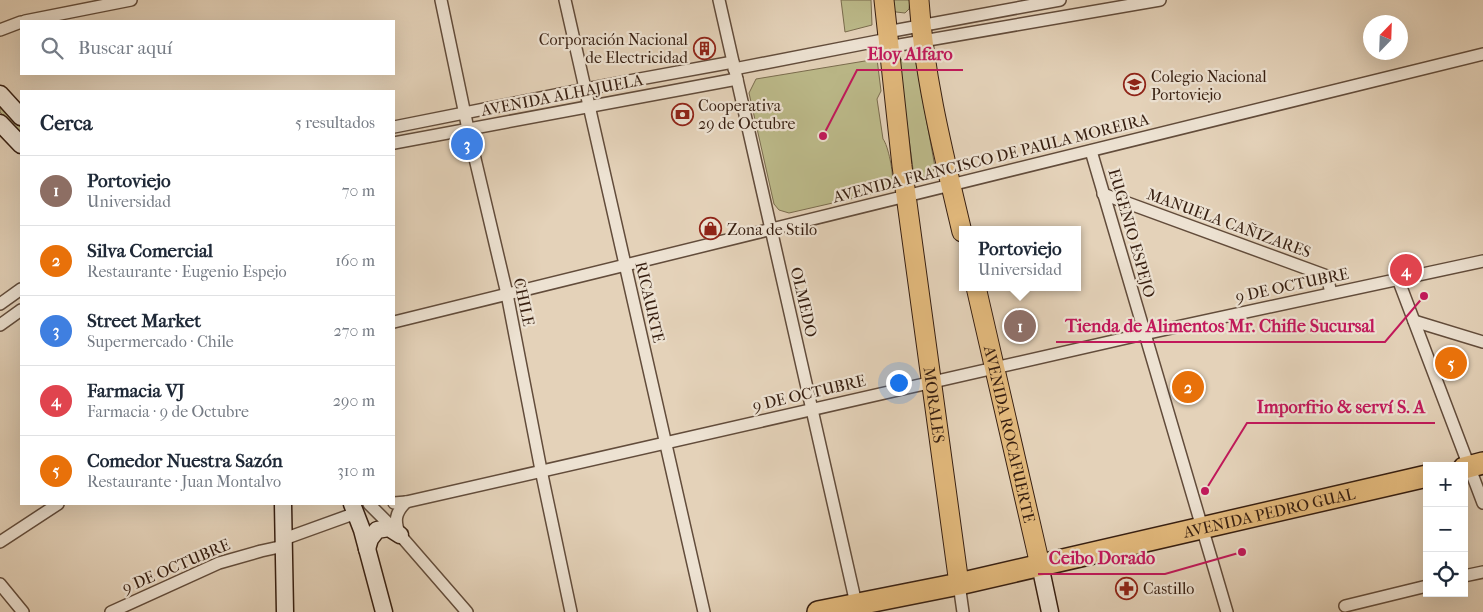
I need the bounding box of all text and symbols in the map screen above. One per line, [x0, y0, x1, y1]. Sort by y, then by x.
north arrow [1363, 15, 1408, 60]
search box [20, 20, 395, 75]
place label: Corporación Nacional de Electricidad [539, 30, 689, 67]
icon: search [38, 34, 66, 62]
building icon: Corporación Nacional de Electricidad [692, 36, 716, 60]
text: Buscar aquí [78, 37, 172, 59]
callout: Eloy Alfaro [857, 37, 963, 70]
text: Eloy Alfaro [867, 44, 953, 65]
place label: Colegio Nacional Portoviejo [1151, 67, 1267, 104]
street label: AVENIDA ALHAJUELA [478, 70, 645, 120]
school or university icon: Colegio Nacional Portoviejo [1123, 73, 1147, 97]
place label: Cooperativa 29 de Octubre [698, 96, 796, 133]
bank icon: Cooperativa 29 de Octubre [670, 102, 694, 126]
street label: AVENIDA FRANCISCO DE PAULA MOREIRA [830, 109, 1152, 207]
text: Cerca [40, 111, 92, 135]
text: 5 resultados [295, 113, 375, 132]
pin: 3 [451, 125, 483, 163]
street label: EUGENIO ESPEJO [1104, 166, 1160, 300]
text: Portoviejo [87, 170, 171, 192]
text: 1 [53, 181, 59, 200]
text: 70 m [342, 181, 375, 200]
street label: MANUELA CAÑIZARES [1144, 184, 1314, 262]
text: Universidad [87, 192, 171, 211]
shop icon: Zona de Stilo [699, 217, 723, 241]
place label: Zona de Stilo [727, 220, 817, 239]
popup [959, 226, 1081, 291]
text: Portoviejo [978, 238, 1062, 260]
text: Silva Comercial [87, 240, 213, 262]
text: 2 [52, 251, 60, 270]
text: 160 m [335, 251, 375, 270]
pin: 4 [1390, 251, 1422, 289]
street label: RICAURTE [631, 260, 669, 345]
text: Universidad [978, 260, 1062, 279]
text: Restaurante · Eugenio Espejo [87, 262, 287, 281]
street label: 9 DE OCTUBRE [1234, 264, 1351, 306]
street label: OLMEDO [787, 265, 821, 339]
street label: CHILE [510, 276, 538, 328]
pin: 1 [1004, 307, 1036, 345]
callout: Tienda de Alimentos Mr. Chifle Sucursal [1056, 309, 1385, 342]
text: Street Market [87, 310, 201, 332]
text: Tienda de Alimentos Mr. Chifle Sucursal [1064, 316, 1376, 337]
text: 3 [53, 321, 59, 340]
text: 270 m [334, 321, 375, 340]
text: Supermercado · Chile [87, 332, 234, 351]
street label: AVENIDA ROCAFUERTE [980, 343, 1039, 525]
pin: 5 [1435, 344, 1467, 382]
street label: MORALES [920, 366, 949, 444]
pin: 2 [1172, 368, 1204, 406]
your location [886, 370, 912, 396]
street label: 9 DE OCTUBRE [751, 371, 868, 415]
text: Farmacia VJ [87, 380, 185, 402]
callout: Imporfrio & serví S. A [1247, 390, 1435, 423]
text: 4 [51, 391, 61, 410]
text: 290 m [333, 391, 375, 410]
text: Imporfrio & serví S. A [1257, 397, 1427, 418]
text: Farmacia · 9 de Octubre [87, 402, 249, 421]
text: Comedor Nuestra Sazón [87, 450, 283, 472]
text: 5 [53, 461, 59, 480]
text: 310 m [337, 461, 375, 480]
map controls [1423, 462, 1468, 597]
button: + [1423, 462, 1468, 507]
text: Restaurante · Juan Montalvo [87, 472, 281, 491]
street label: AVENIDA PEDRO GUAL [1180, 483, 1357, 542]
button: − [1423, 507, 1468, 552]
street label: 9 DE OCTUBRE [119, 535, 233, 597]
callout: Ceibo Dorado [1038, 541, 1165, 574]
text: Ceibo Dorado [1049, 548, 1155, 569]
button: locate [1423, 552, 1468, 597]
pharmacy icon: Castillo [1115, 576, 1139, 600]
place label: Castillo [1143, 579, 1194, 598]

